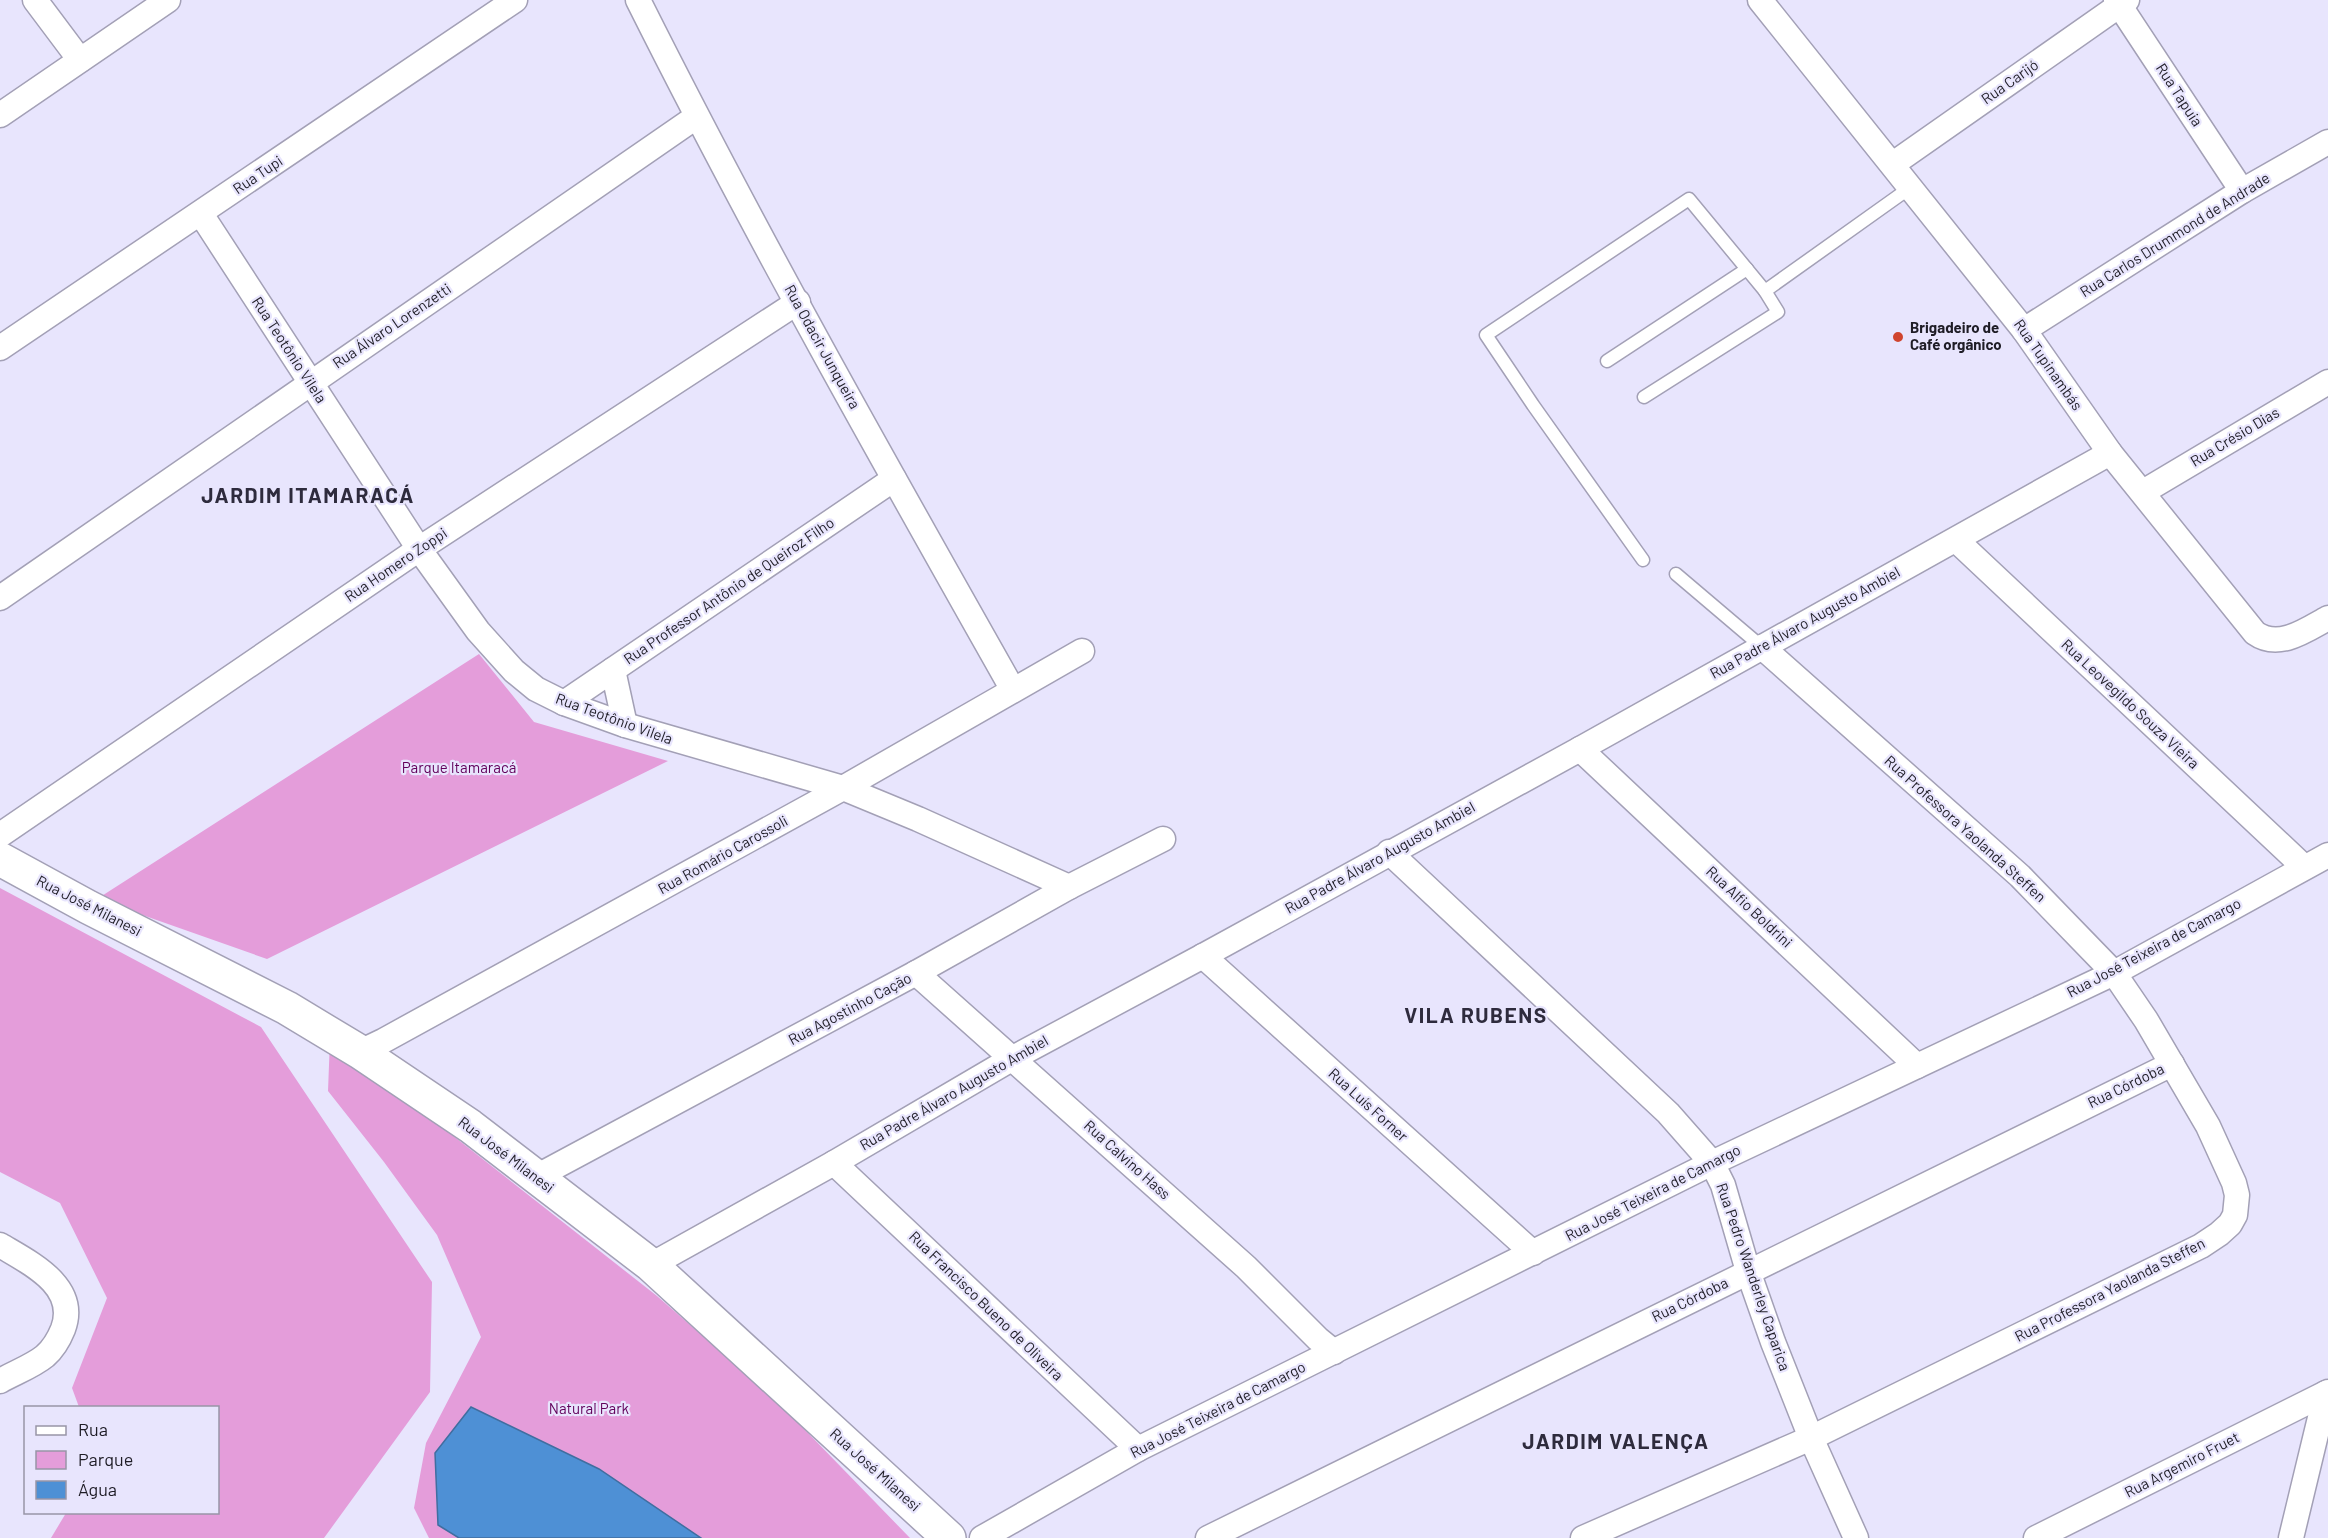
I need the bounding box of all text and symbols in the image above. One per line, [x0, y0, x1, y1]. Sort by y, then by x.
street label: Rua Carijó [1977, 55, 2041, 107]
street label: Rua Tapuia [2153, 59, 2207, 129]
street label: Rua Tupi [229, 151, 286, 197]
street label: Rua Carlos Drummond de Andrade [2076, 168, 2273, 300]
street label: Rua Álvaro Lorenzetti [329, 279, 454, 372]
street label: Rua Odacir Junqueira [781, 281, 864, 412]
street label: Rua Teotônio Vilela [249, 293, 331, 406]
street label: Rua Tupinambás [2011, 315, 2087, 413]
place label: Brigadeiro de Café orgânico [1910, 318, 2002, 353]
marker: Brigadeiro de Café orgânico [1891, 330, 1905, 344]
street label: Rua Crésio Dias [2187, 403, 2282, 470]
district label: JARDIM ITAMARACÁ [201, 482, 415, 507]
street label: Rua Professor Antônio de Queiroz Filho [620, 513, 837, 668]
street label: Rua Homero Zoppi [341, 523, 450, 605]
street label: Rua Padre Álvaro Augusto Ambiel [1706, 562, 1903, 682]
street label: Rua Leovegildo Souza Vieira [2058, 635, 2203, 772]
street label: Rua Teotônio Vilela [553, 689, 675, 748]
street label: Rua Professora Yaolanda Steffen [1881, 751, 2050, 905]
park label: Parque Itamaracá [402, 758, 516, 776]
street label: Rua Padre Álvaro Augusto Ambiel [1281, 797, 1478, 917]
street label: Rua Romário Carossoli [654, 811, 791, 897]
street label: Rua Alfio Boldrini [1703, 862, 1796, 951]
street label: Rua José Milanesi [34, 871, 145, 939]
street label: Rua José Teixeira de Camargo [2063, 894, 2244, 1001]
street label: Rua Agostinho Cação [785, 968, 914, 1048]
district label: VILA RUBENS [1404, 1002, 1548, 1027]
street label: Rua Padre Álvaro Augusto Ambiel [856, 1031, 1051, 1154]
street label: Rua Córdoba [2084, 1059, 2167, 1111]
street label: Rua Luís Forner [1325, 1064, 1413, 1145]
street label: Rua José Milanesi [455, 1112, 558, 1196]
street label: Rua Calvino Hass [1081, 1116, 1174, 1203]
street label: Rua José Teixeira de Camargo [1562, 1140, 1743, 1244]
street label: Rua Pedro Wanderley Caparica [1713, 1180, 1795, 1373]
street label: Rua Francisco Bueno de Oliveira [906, 1227, 1067, 1384]
street label: Rua Professora Yaolanda Steffen [2012, 1233, 2208, 1345]
street label: Rua Córdoba [1648, 1273, 1731, 1325]
street label: Rua José Teixeira de Camargo [1127, 1357, 1308, 1461]
park label: Natural Park [549, 1399, 630, 1417]
legend [24, 1406, 219, 1514]
text: Rua [78, 1418, 108, 1440]
street label: Rua José Milanesi [827, 1424, 925, 1515]
street label: Rua Argemiro Fruet [2121, 1427, 2242, 1501]
district label: JARDIM VALENÇA [1522, 1428, 1710, 1453]
text: Parque [78, 1448, 133, 1470]
text: Água [78, 1478, 117, 1500]

